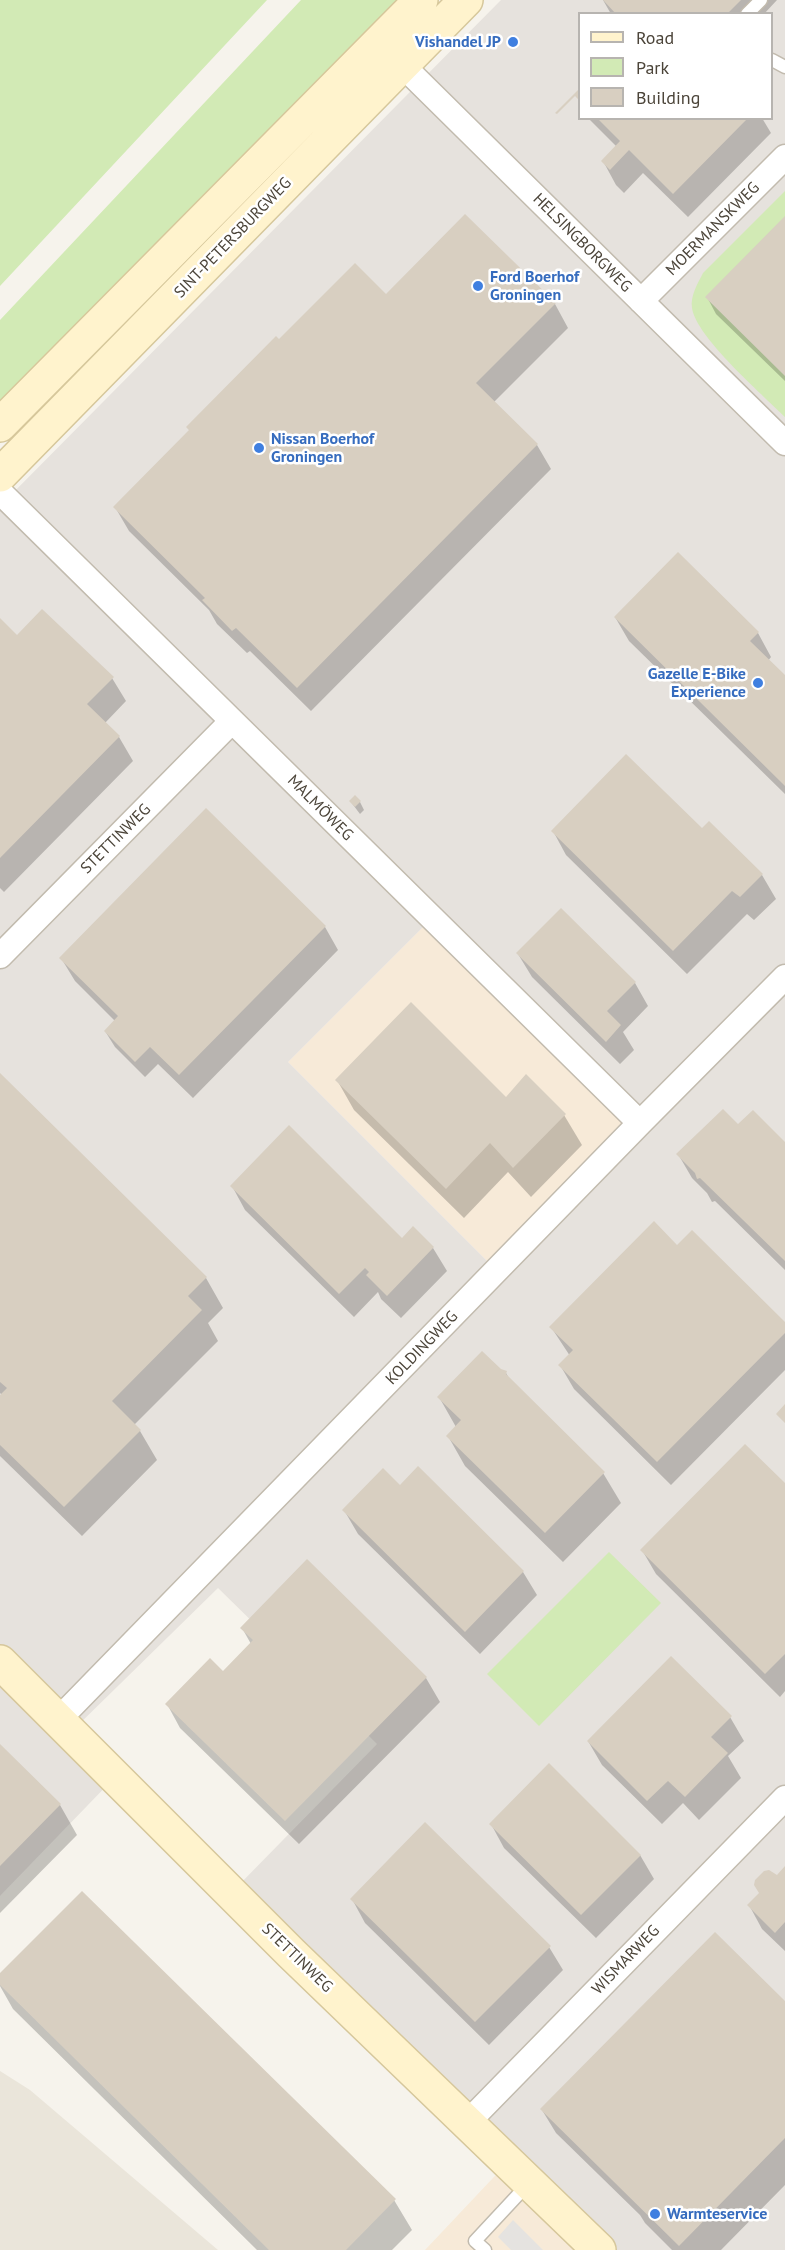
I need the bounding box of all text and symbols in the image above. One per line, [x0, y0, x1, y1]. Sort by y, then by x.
legend [578, 12, 773, 120]
text: Road [636, 26, 674, 49]
place label: Vishandel JP [415, 32, 501, 52]
marker: Vishandel JP [506, 35, 520, 49]
text: Park [636, 56, 669, 79]
text: Building [636, 86, 700, 109]
street label: SINT-PETERSBURGWEG [170, 174, 296, 302]
street label: MOERMANSKWEG [662, 178, 764, 280]
street label: HELSINGBORGWEG [529, 190, 635, 296]
place label: Ford Boerhof Groningen [490, 267, 579, 305]
marker: Ford Boerhof Groningen [471, 279, 485, 293]
place label: Nissan Boerhof Groningen [271, 429, 374, 467]
marker: Nissan Boerhof Groningen [252, 441, 266, 455]
place label: Gazelle E-Bike Experience [648, 664, 746, 702]
marker: Gazelle E-Bike Experience [751, 676, 765, 690]
street label: MALMÖWEG [283, 771, 357, 845]
street label: STETTINWEG [77, 800, 155, 878]
street label: KOLDINGWEG [382, 1307, 462, 1389]
street label: STETTINWEG [258, 1919, 336, 1997]
street label: WISMARWEG [588, 1921, 664, 1999]
place label: Warmteservice [667, 2204, 767, 2224]
marker: Warmteservice [648, 2207, 662, 2221]

